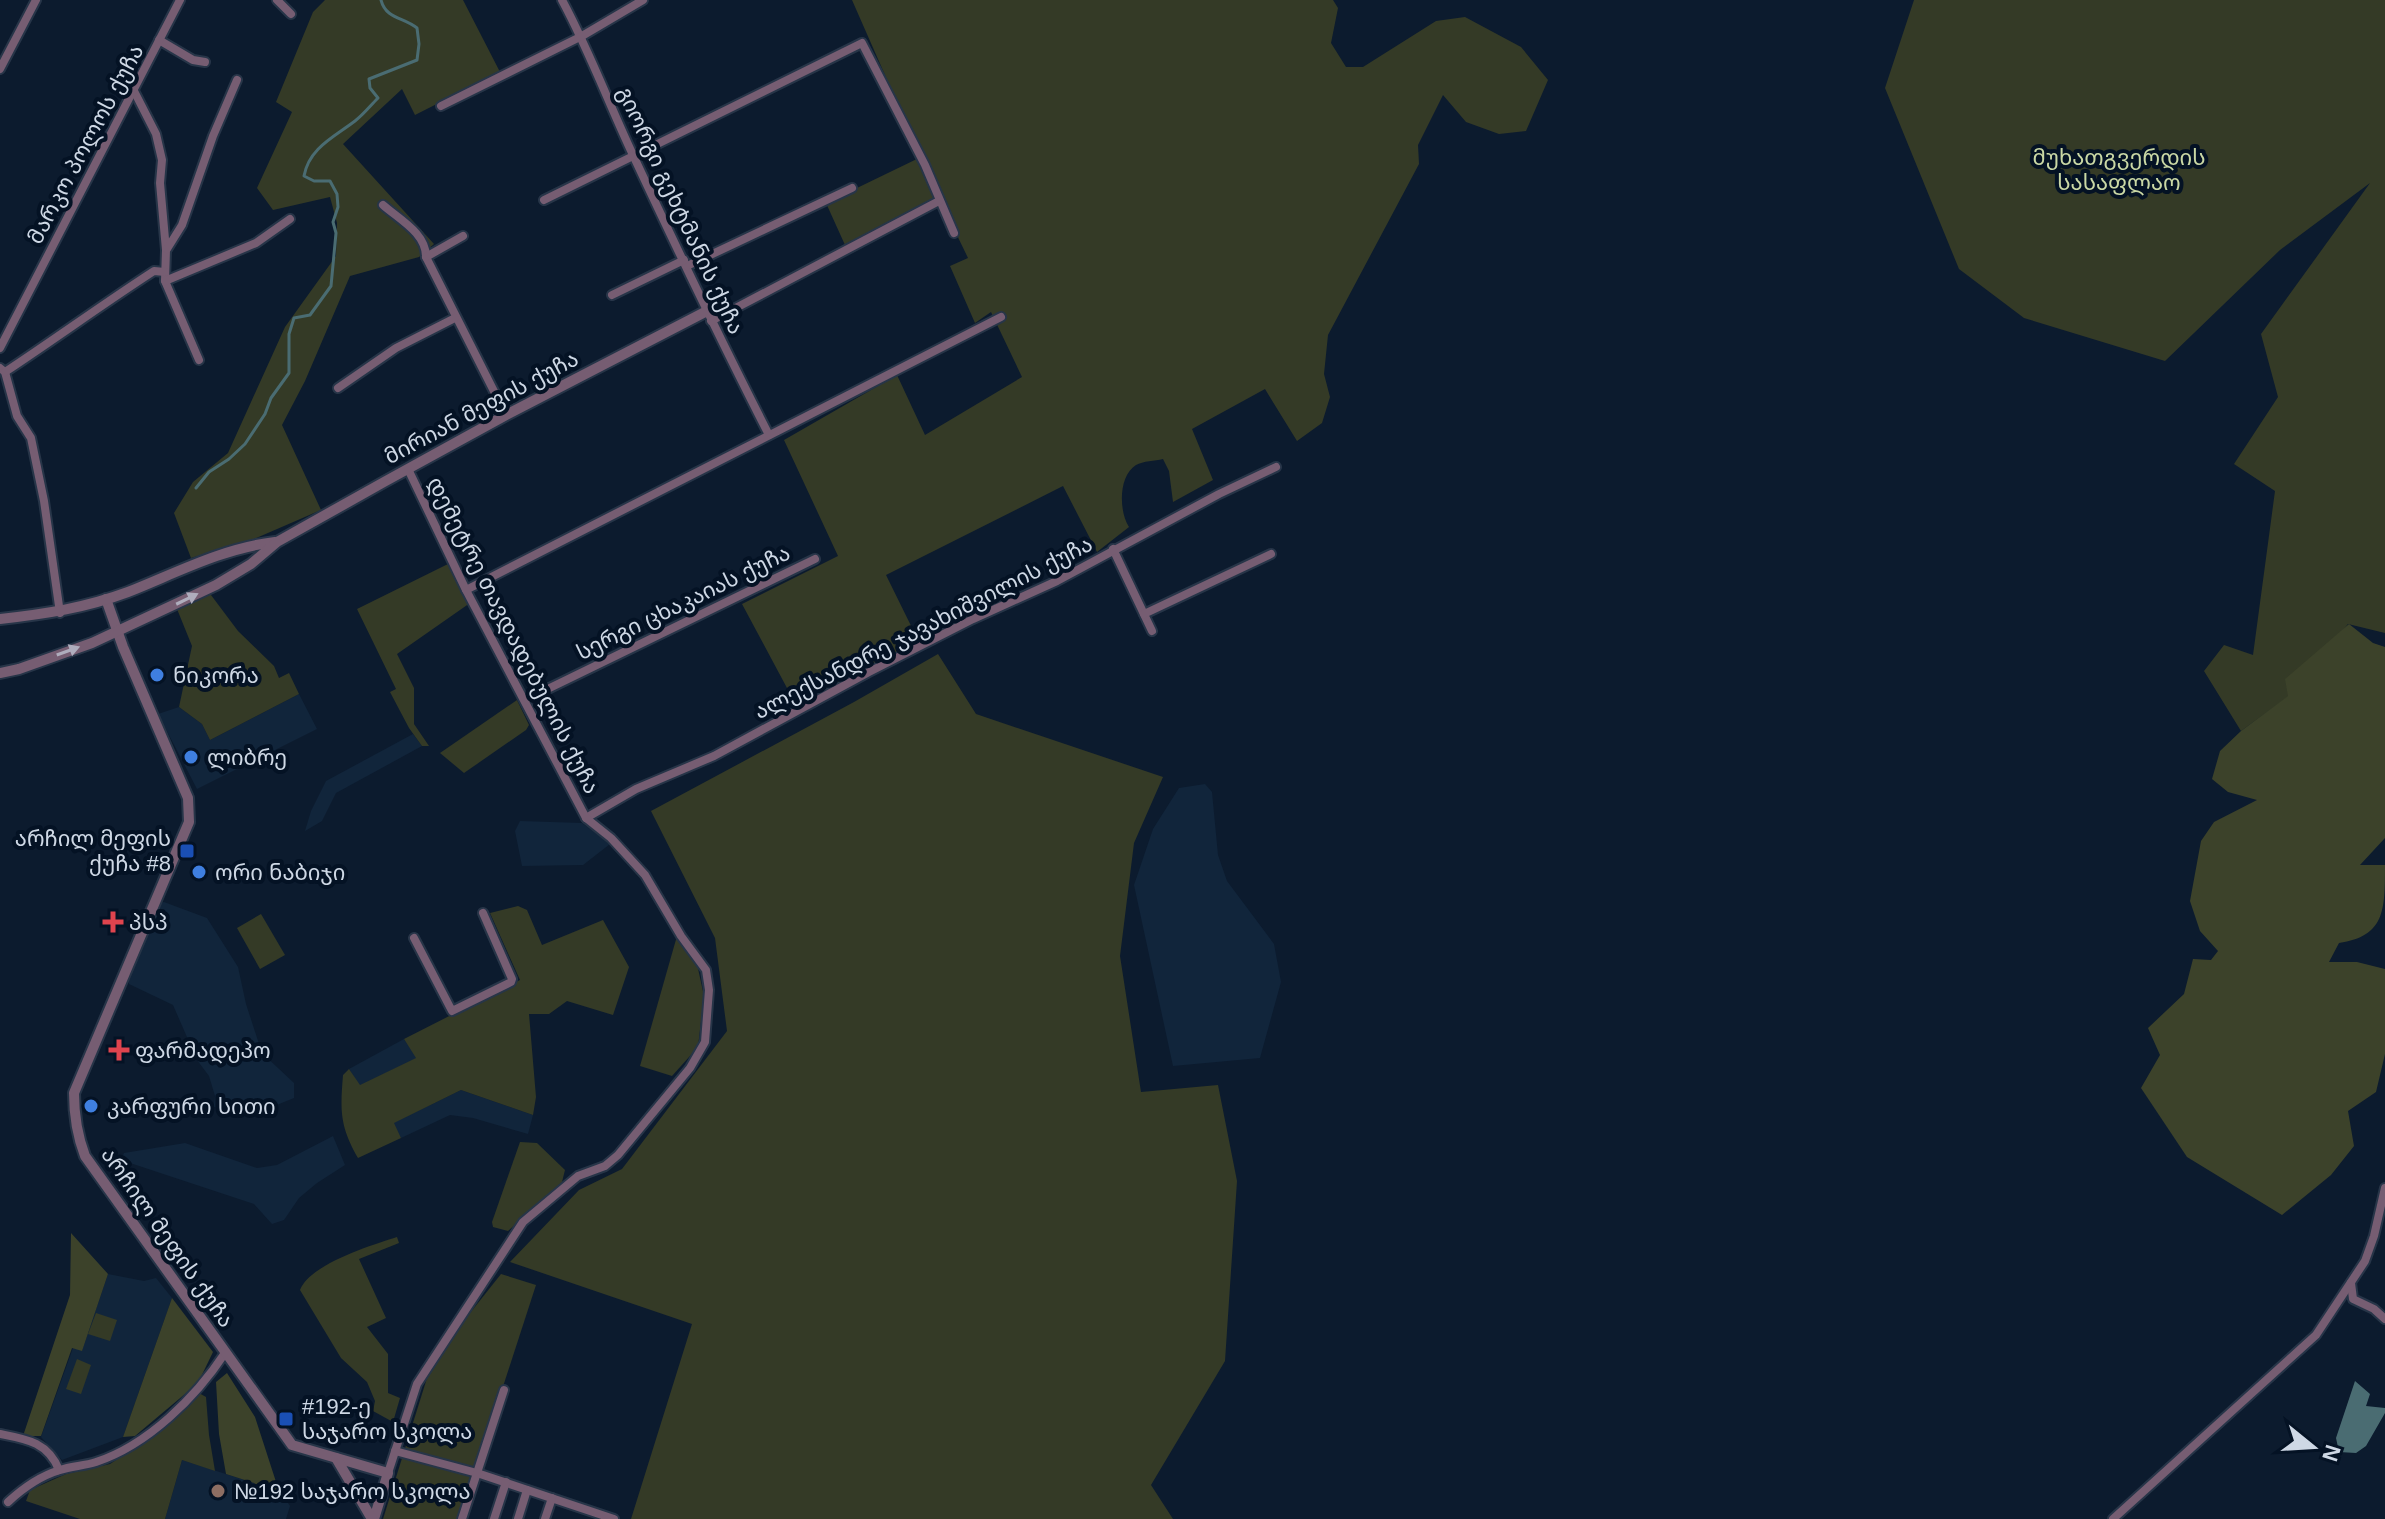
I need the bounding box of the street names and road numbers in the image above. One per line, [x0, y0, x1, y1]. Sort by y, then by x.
street label: მარკო პოლოს ქუჩა [22, 40, 149, 249]
street label: გიორგი გეხტმანის ქუჩა [612, 82, 749, 338]
street label: მირიან მეფის ქუჩა [380, 346, 582, 469]
street label: დემეტრე თავდადებულის ქუჩა [422, 473, 605, 798]
street label: ალექსანდრე ჯავახიშვილის ქუჩა [750, 531, 1097, 725]
street label: სერგი ცხაკაიას ქუჩა [572, 540, 794, 665]
street label: არჩილ მეფის ქუჩა [95, 1143, 239, 1333]

